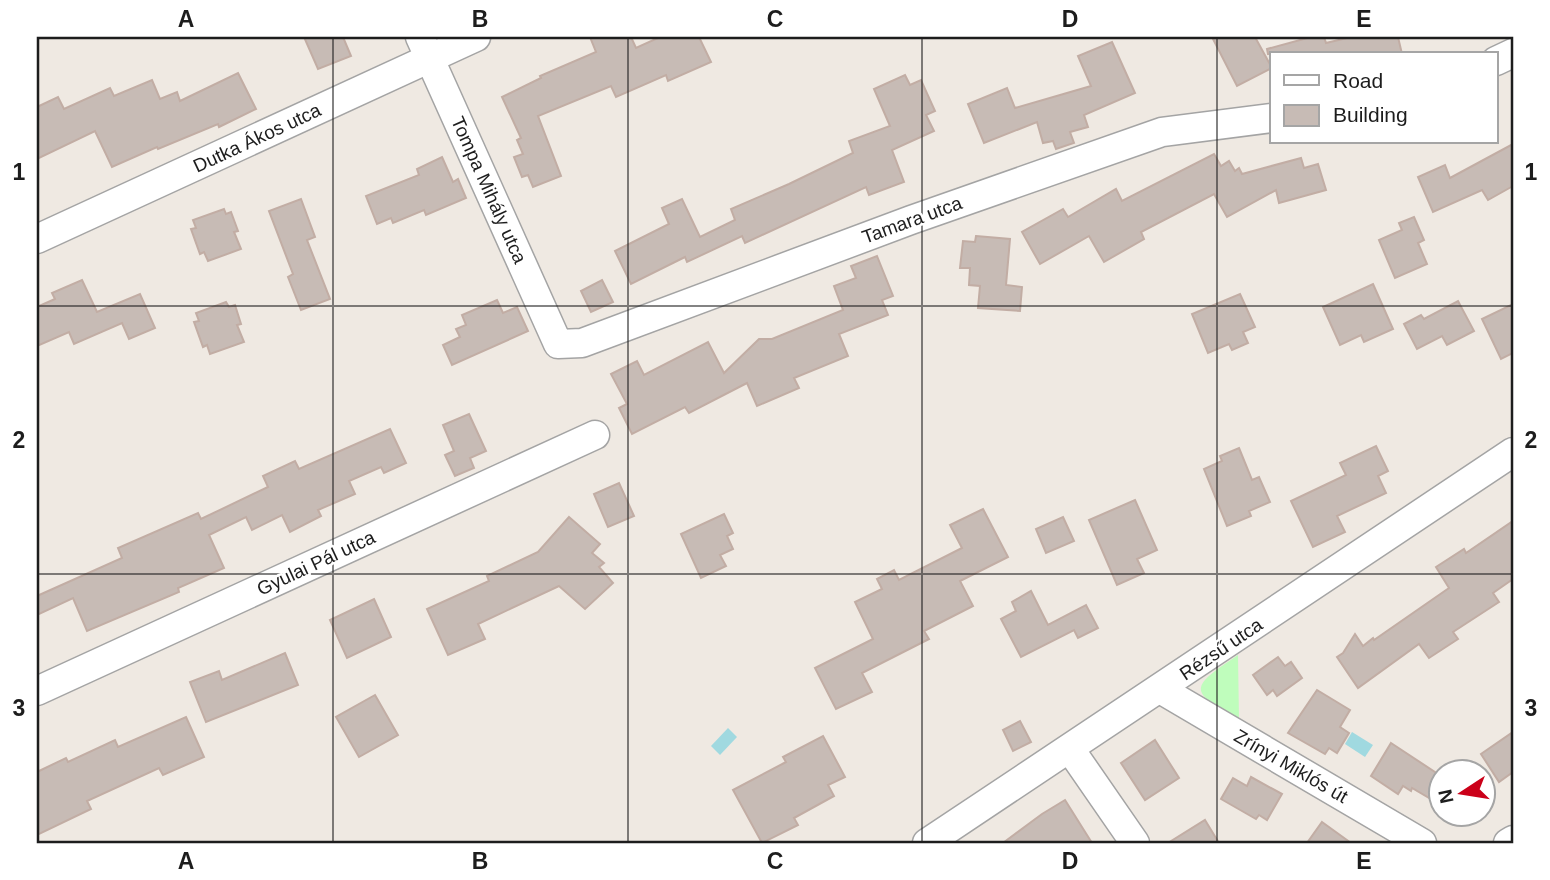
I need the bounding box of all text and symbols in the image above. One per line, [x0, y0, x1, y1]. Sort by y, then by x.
text: A [178, 6, 194, 32]
text: B [472, 6, 488, 32]
text: C [767, 6, 783, 32]
text: D [1062, 6, 1078, 32]
text: E [1356, 6, 1372, 32]
legend [1270, 52, 1498, 144]
text: Road [1333, 69, 1383, 92]
street label: Dutka Ákos utca [190, 99, 325, 177]
text: Building [1333, 103, 1408, 126]
street label: Tompa Mihály utca [447, 113, 531, 267]
text: 1 [13, 159, 26, 185]
text: 1 [1525, 159, 1538, 185]
street label: Tamara utca [859, 192, 965, 248]
text: 2 [13, 427, 25, 453]
text: 2 [1525, 427, 1537, 453]
street label: Gyulai Pál utca [254, 526, 379, 600]
street label: Rézsű utca [1176, 613, 1267, 684]
text: 3 [13, 695, 25, 721]
text: 3 [1525, 695, 1537, 721]
street label: Zrínyi Miklós út [1230, 725, 1352, 807]
north arrow [1428, 758, 1498, 828]
text: N [1434, 788, 1458, 805]
text: A [178, 848, 194, 874]
text: B [472, 848, 488, 874]
text: C [767, 848, 783, 874]
text: D [1062, 848, 1078, 874]
text: E [1356, 848, 1372, 874]

